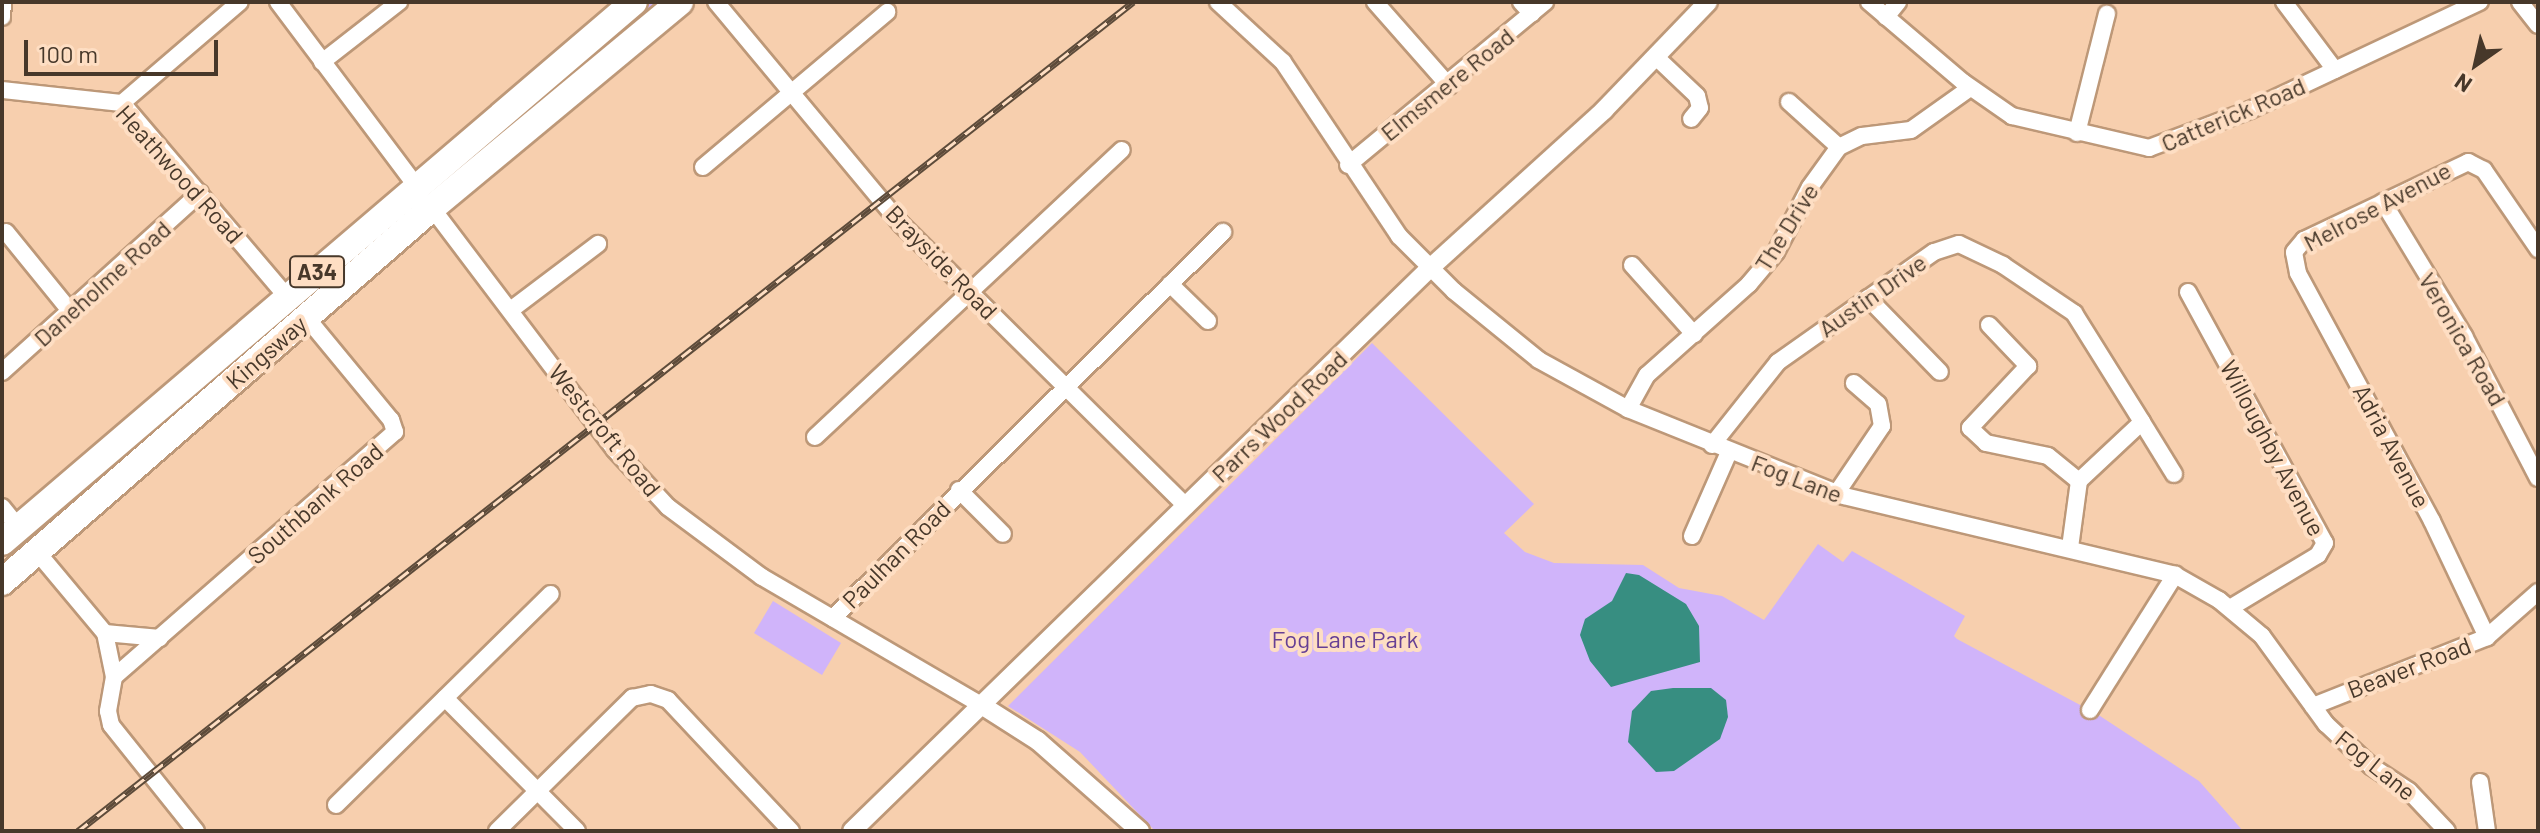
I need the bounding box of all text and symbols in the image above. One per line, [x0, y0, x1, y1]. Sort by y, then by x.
street label: Elmsmere Road [1375, 21, 1519, 147]
scale bar [28, 24, 222, 74]
north arrow [2436, 24, 2516, 104]
text: 100 m [38, 39, 98, 68]
text: N [2449, 69, 2476, 99]
street label: Catterick Road [2157, 71, 2309, 157]
street label: Heathwood Road [110, 99, 250, 249]
street label: Melrose Avenue [2298, 155, 2456, 257]
street label: The Drive [1748, 178, 1824, 276]
street label: Brayside Road [880, 199, 1004, 325]
street label: Daneholme Road [28, 214, 176, 352]
street label: Austin Drive [1813, 247, 1931, 343]
road number: A34 [289, 254, 345, 290]
street label: Veronica Road [2413, 267, 2513, 411]
street label: Kingsway [220, 309, 312, 395]
street label: Parrs Wood Road [1205, 344, 1353, 488]
street label: Willoughby Avenue [2215, 355, 2331, 541]
street label: Westcroft Road [543, 358, 667, 502]
street label: Adria Avenue [2347, 379, 2437, 513]
street label: Southbank Road [241, 436, 389, 570]
street label: Fog Lane [1748, 448, 1846, 508]
street label: Paulhan Road [836, 494, 956, 614]
park label: Fog Lane Park [1272, 625, 1418, 653]
street label: Beaver Road [2343, 630, 2475, 704]
street label: Fog Lane [2330, 724, 2422, 806]

